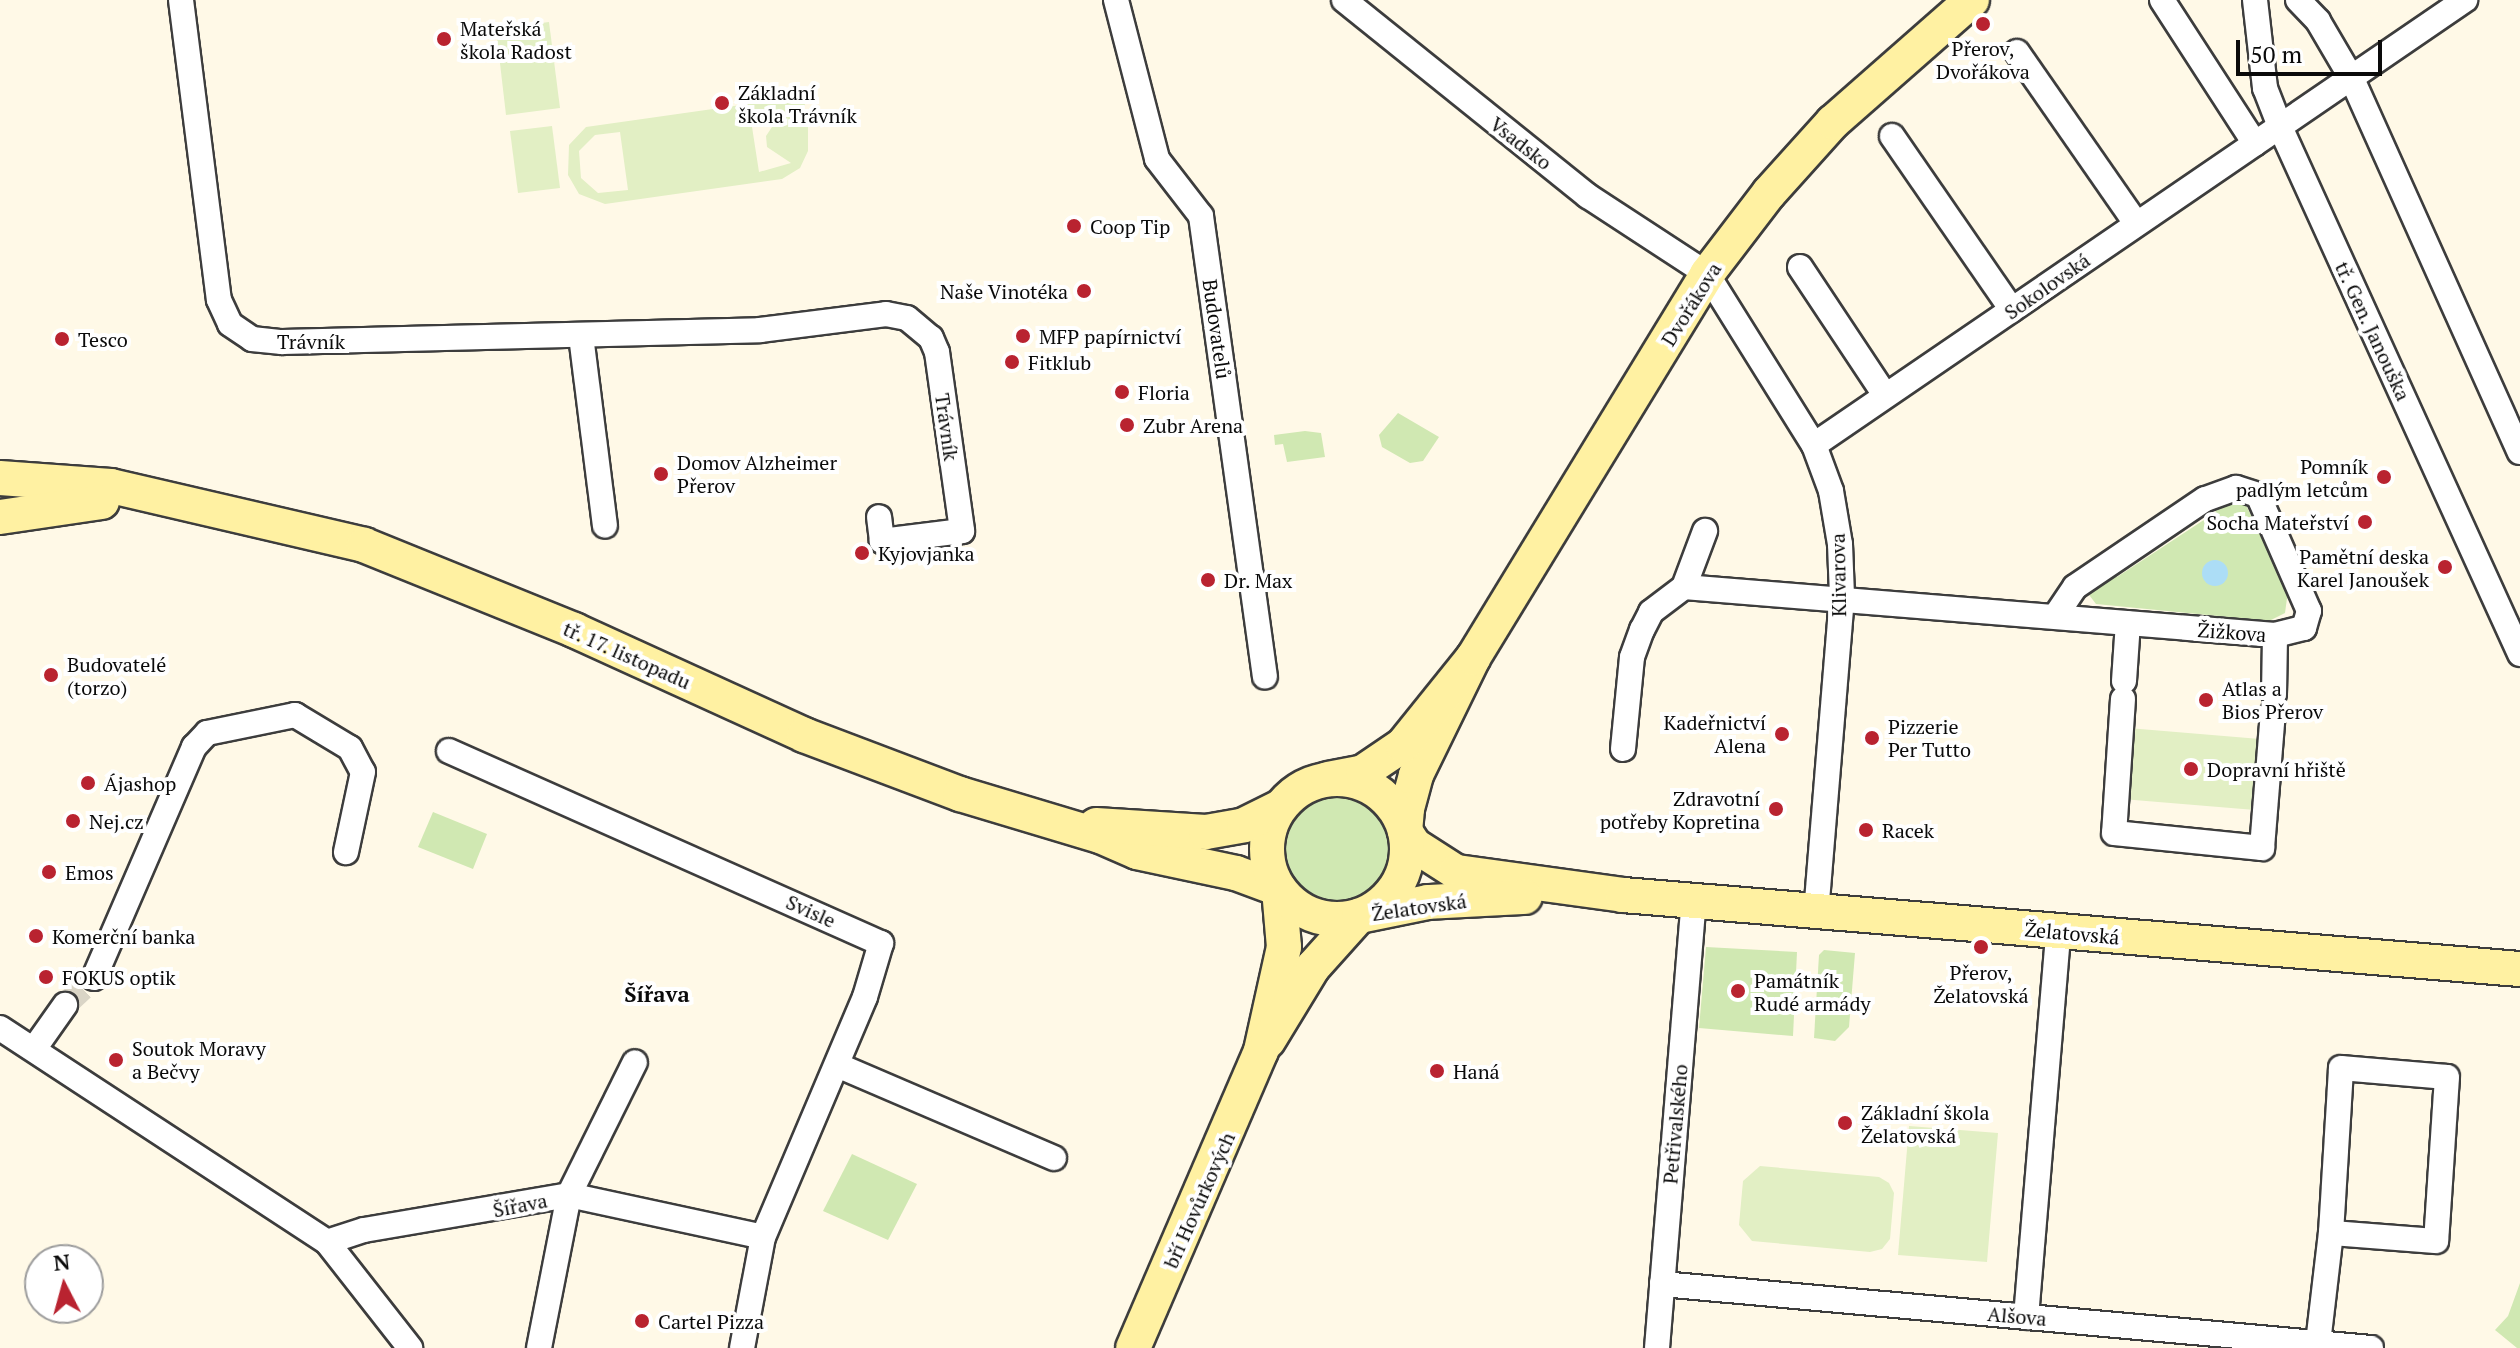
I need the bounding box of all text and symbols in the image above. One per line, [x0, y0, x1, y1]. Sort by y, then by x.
marker: Přerov, Dvořákova [1974, 15, 1992, 33]
place label: Mateřská škola Radost [460, 16, 572, 63]
scale bar [2240, 24, 2386, 74]
marker: Mateřská škola Radost [435, 30, 453, 48]
place label: Přerov, Dvořákova [1936, 36, 2030, 83]
text: 50 m [2250, 38, 2302, 70]
place label: Základní škola Trávník [738, 80, 857, 127]
marker: Základní škola Trávník [713, 94, 731, 112]
street label: Vsadsko [1485, 111, 1557, 175]
place label: Coop Tip [1090, 214, 1170, 238]
marker: Coop Tip [1065, 217, 1083, 235]
street label: Sokolovská [2000, 248, 2094, 324]
street label: tř. Gen. Janouška [2330, 257, 2416, 405]
street label: Dvořákova [1656, 258, 1726, 350]
street label: Budovatelů [1198, 277, 1236, 381]
place label: Naše Vinotéka [939, 279, 1068, 303]
marker: Naše Vinotéka [1075, 282, 1093, 300]
place label: MFP papírnictví [1039, 324, 1181, 348]
place label: Tesco [78, 327, 128, 351]
marker: MFP papírnictví [1014, 327, 1032, 345]
street label: Trávník [277, 329, 345, 353]
marker: Tesco [53, 330, 71, 348]
place label: Fitklub [1028, 350, 1091, 374]
marker: Fitklub [1003, 353, 1021, 371]
place label: Floria [1138, 380, 1190, 404]
marker: Floria [1113, 383, 1131, 401]
street label: Trávník [930, 392, 964, 462]
place label: Zubr Arena [1143, 413, 1243, 437]
marker: Zubr Arena [1118, 416, 1136, 434]
place label: Domov Alzheimer Přerov [677, 450, 837, 497]
place label: Pomník padlým letcům [2236, 454, 2368, 501]
marker: Domov Alzheimer Přerov [652, 465, 670, 483]
marker: Pomník padlým letcům [2375, 468, 2393, 486]
place label: Socha Mateřství [2206, 510, 2349, 534]
marker: Socha Mateřství [2356, 513, 2374, 531]
street label: Klivarova [1825, 533, 1851, 617]
place label: Kyjovjanka [878, 541, 975, 565]
marker: Kyjovjanka [853, 544, 871, 562]
place label: Pamětní deska Karel Janoušek [2297, 544, 2429, 591]
marker: Pamětní deska Karel Janoušek [2436, 558, 2454, 576]
place label: Dr. Max [1224, 568, 1293, 592]
marker: Dr. Max [1199, 571, 1217, 589]
street label: tř. 17. listopadu [559, 616, 695, 694]
street label: Žižkova [2197, 618, 2267, 646]
place label: Budovatelé (torzo) [67, 652, 166, 699]
marker: Budovatelé (torzo) [42, 666, 60, 684]
place label: Atlas a Bios Přerov [2222, 676, 2323, 723]
marker: Atlas a Bios Přerov [2197, 691, 2215, 709]
place label: Kadeřnictví Alena [1663, 710, 1766, 757]
place label: Pizzerie Per Tutto [1888, 714, 1971, 761]
marker: Kadeřnictví Alena [1773, 725, 1791, 743]
marker: Pizzerie Per Tutto [1863, 729, 1881, 747]
place label: Dopravní hřiště [2207, 757, 2346, 781]
marker: Dopravní hřiště [2182, 760, 2200, 778]
place label: Ájashop [104, 771, 176, 795]
marker: Ájashop [79, 774, 97, 792]
place label: Zdravotní potřeby Kopretina [1600, 786, 1760, 833]
marker: Zdravotní potřeby Kopretina [1767, 800, 1785, 818]
place label: Nej.cz [89, 809, 144, 833]
marker: Nej.cz [64, 812, 82, 830]
place label: Racek [1882, 818, 1934, 842]
marker: Racek [1857, 821, 1875, 839]
place label: Emos [65, 860, 114, 884]
marker: Emos [40, 863, 58, 881]
street label: Želatovská [1370, 888, 1468, 926]
street label: Svisle [783, 890, 839, 932]
street label: Želatovská [2024, 917, 2120, 949]
place label: Komerční banka [52, 924, 195, 948]
marker: Komerční banka [27, 927, 45, 945]
marker: Přerov, Želatovská [1972, 938, 1990, 956]
place label: Přerov, Želatovská [1933, 960, 2029, 1007]
place label: FOKUS optik [62, 965, 176, 989]
marker: FOKUS optik [37, 968, 55, 986]
place label: Památník Rudé armády [1754, 968, 1871, 1015]
district label: Šířava [624, 981, 690, 1007]
marker: Památník Rudé armády [1729, 982, 1747, 1000]
place label: Soutok Moravy a Bečvy [132, 1036, 266, 1083]
marker: Soutok Moravy a Bečvy [107, 1051, 125, 1069]
place label: Haná [1453, 1059, 1500, 1083]
marker: Haná [1428, 1062, 1446, 1080]
street label: Petřivalského [1658, 1063, 1692, 1185]
place label: Základní škola Želatovská [1861, 1100, 1990, 1147]
marker: Základní škola Želatovská [1836, 1114, 1854, 1132]
street label: bří Hovůrkových [1158, 1128, 1240, 1272]
street label: Šířava [491, 1188, 549, 1222]
north arrow [24, 1244, 104, 1324]
text: N [52, 1246, 71, 1277]
street label: Alšova [1986, 1301, 2048, 1331]
place label: Cartel Pizza [658, 1309, 764, 1333]
marker: Cartel Pizza [633, 1312, 651, 1330]

